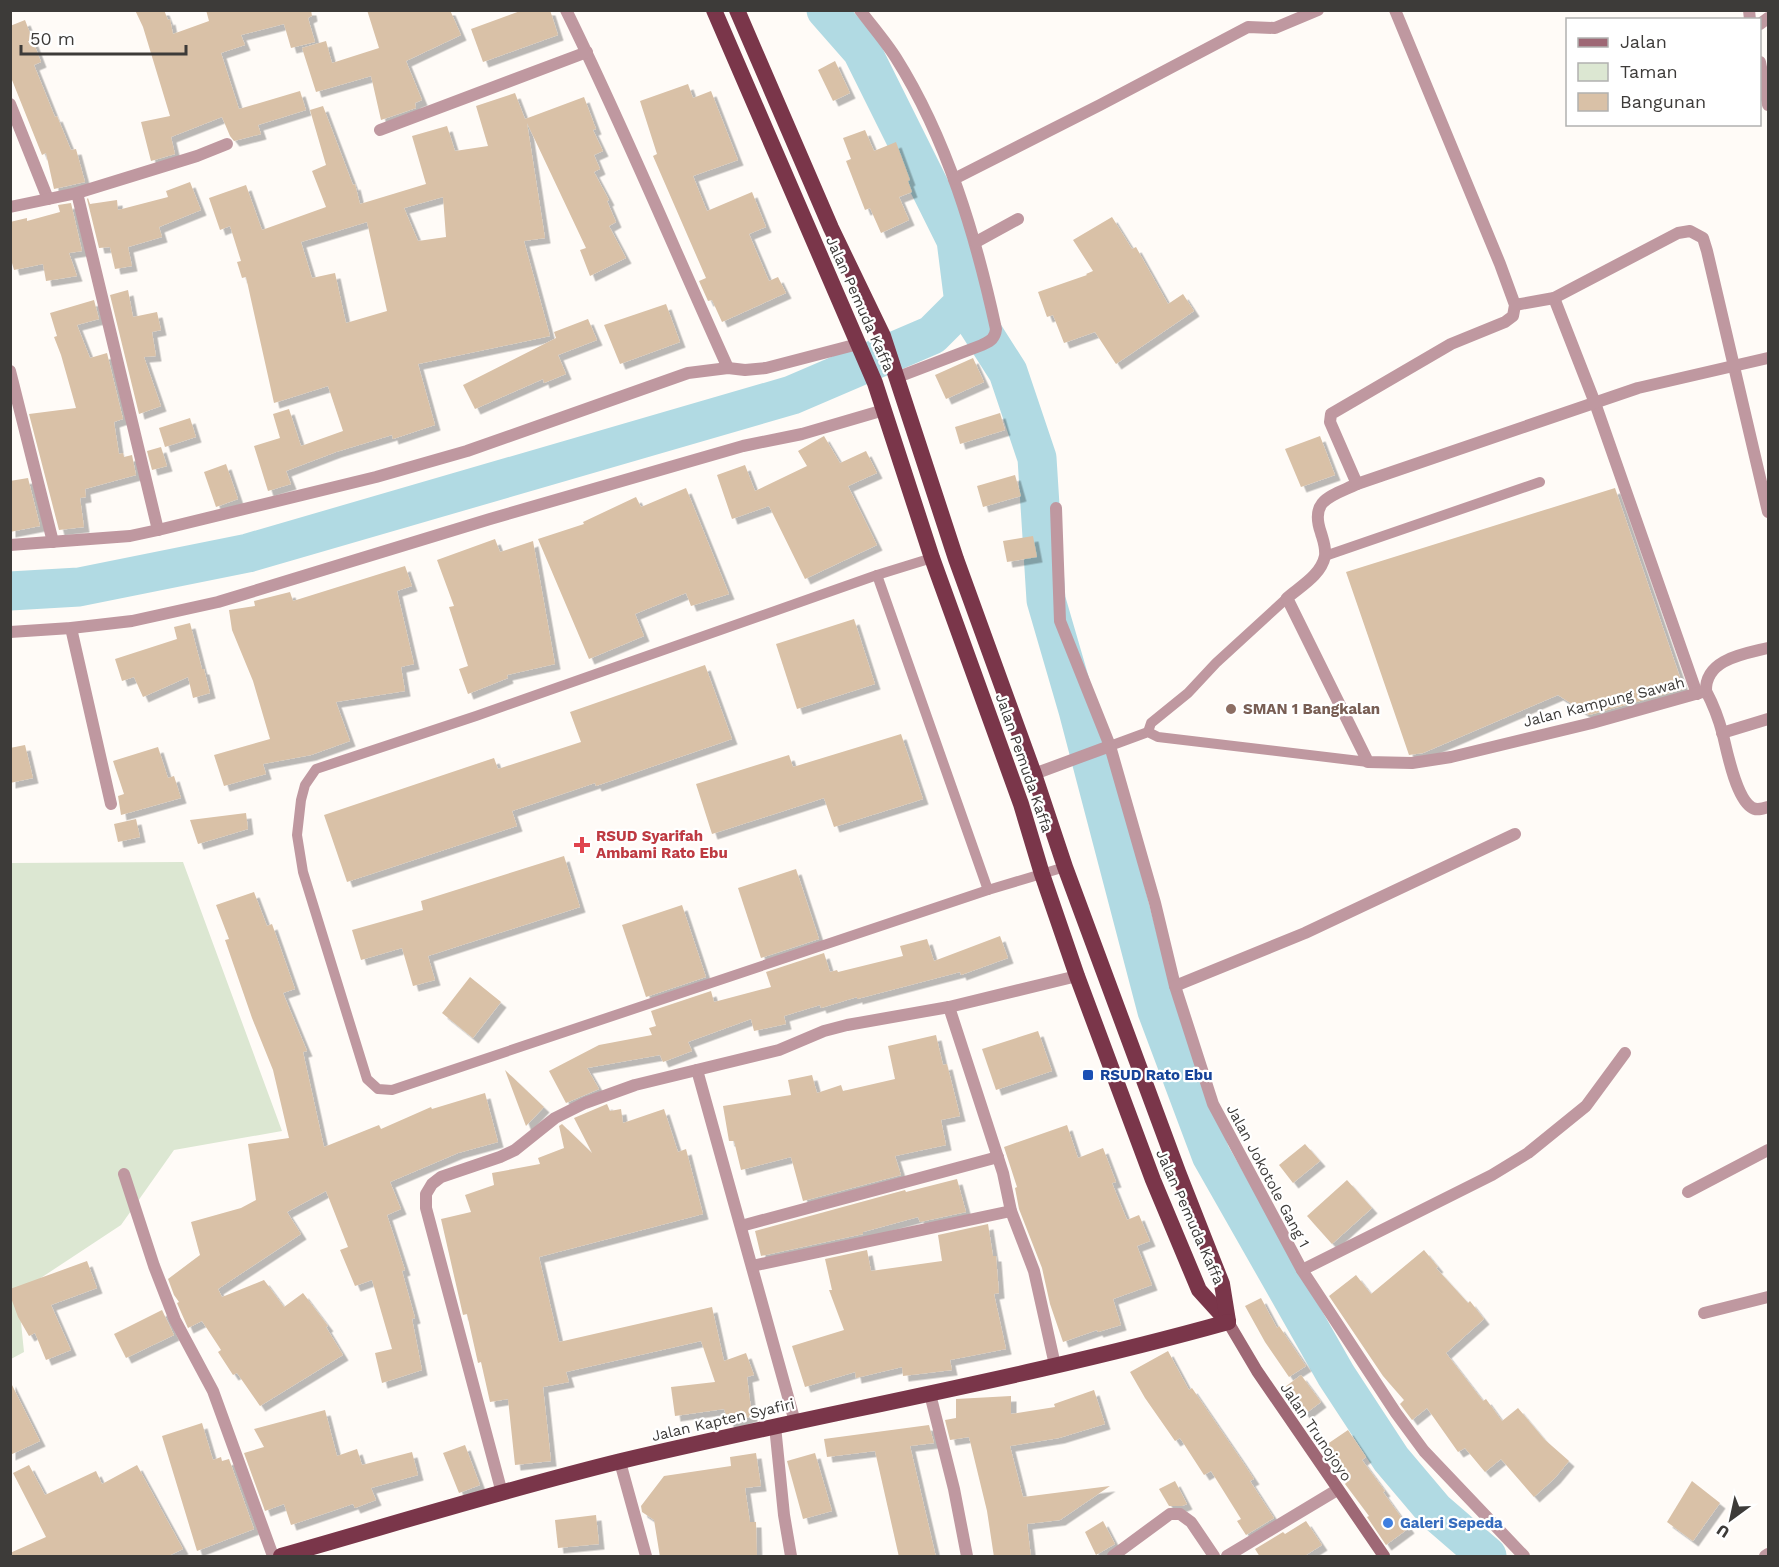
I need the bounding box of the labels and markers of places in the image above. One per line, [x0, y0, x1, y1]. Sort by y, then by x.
place label: SMAN 1 Bangkalan [1243, 700, 1380, 718]
marker: SMAN 1 Bangkalan [1224, 702, 1238, 716]
place label: RSUD Syarifah Ambami Rato Ebu [596, 827, 728, 862]
marker: RSUD Syarifah Ambami Rato Ebu [573, 836, 591, 854]
place label: RSUD Rato Ebu [1100, 1066, 1212, 1084]
marker: RSUD Rato Ebu [1081, 1068, 1095, 1082]
place label: Galeri Sepeda [1400, 1514, 1503, 1532]
marker: Galeri Sepeda [1381, 1516, 1395, 1530]

